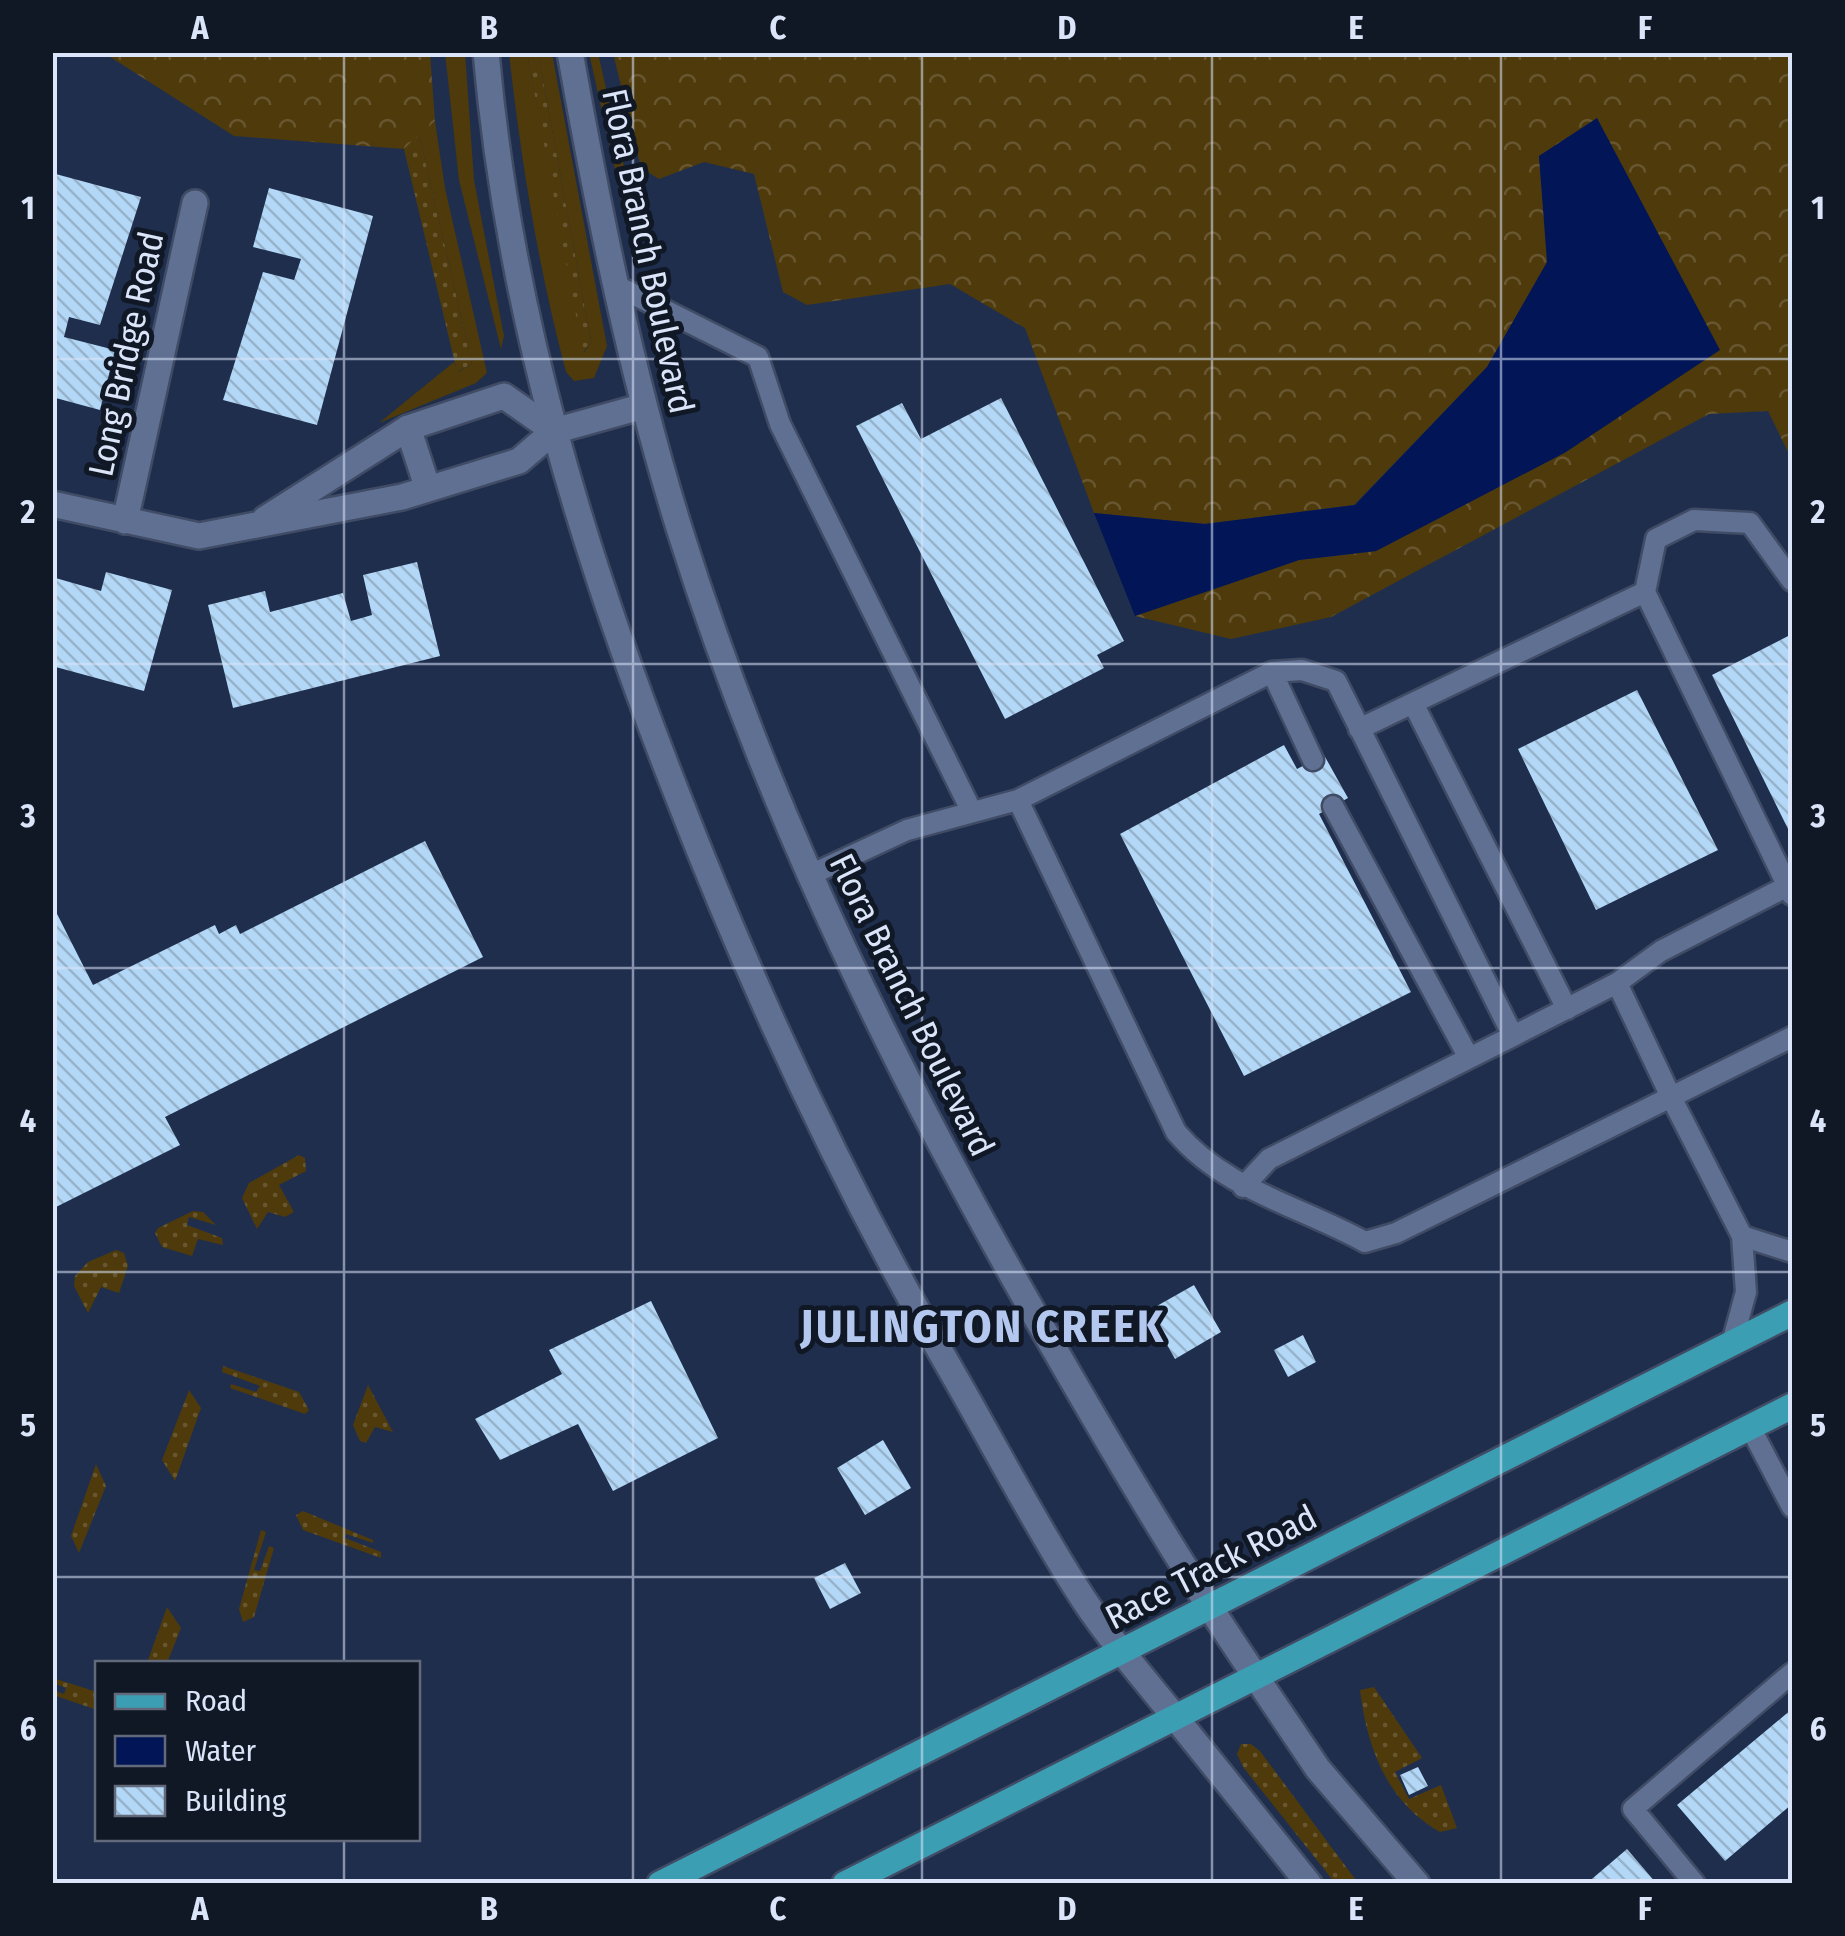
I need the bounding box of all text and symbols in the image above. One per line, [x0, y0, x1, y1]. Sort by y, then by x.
text: A [190, 9, 209, 47]
text: B [480, 9, 498, 47]
text: C [770, 9, 787, 47]
text: D [1057, 9, 1077, 47]
text: E [1348, 9, 1364, 47]
text: F [1638, 9, 1652, 47]
street label: Flora Branch Boulevard [593, 85, 703, 417]
text: 1 [21, 189, 35, 227]
text: 1 [1811, 189, 1825, 227]
street label: Long Bridge Road [80, 228, 172, 480]
text: 2 [20, 493, 36, 531]
text: 2 [1810, 493, 1826, 531]
text: 3 [19, 797, 36, 835]
text: 3 [1809, 797, 1826, 835]
street label: Flora Branch Boulevard [821, 847, 1003, 1163]
text: 4 [20, 1102, 36, 1140]
text: 4 [1810, 1102, 1826, 1140]
district label: JULINGTON CREEK [799, 1300, 1166, 1354]
text: 5 [20, 1406, 36, 1444]
text: 5 [1810, 1406, 1826, 1444]
street label: Race Track Road [1098, 1496, 1324, 1638]
legend [95, 1661, 420, 1841]
text: Road [185, 1683, 247, 1719]
text: 6 [20, 1710, 36, 1748]
text: 6 [1810, 1710, 1826, 1748]
text: Water [185, 1733, 256, 1769]
text: Building [185, 1783, 287, 1819]
text: A [190, 1890, 209, 1928]
text: B [480, 1890, 498, 1928]
text: C [770, 1890, 787, 1928]
text: D [1057, 1890, 1077, 1928]
text: E [1348, 1890, 1364, 1928]
text: F [1638, 1890, 1652, 1928]

